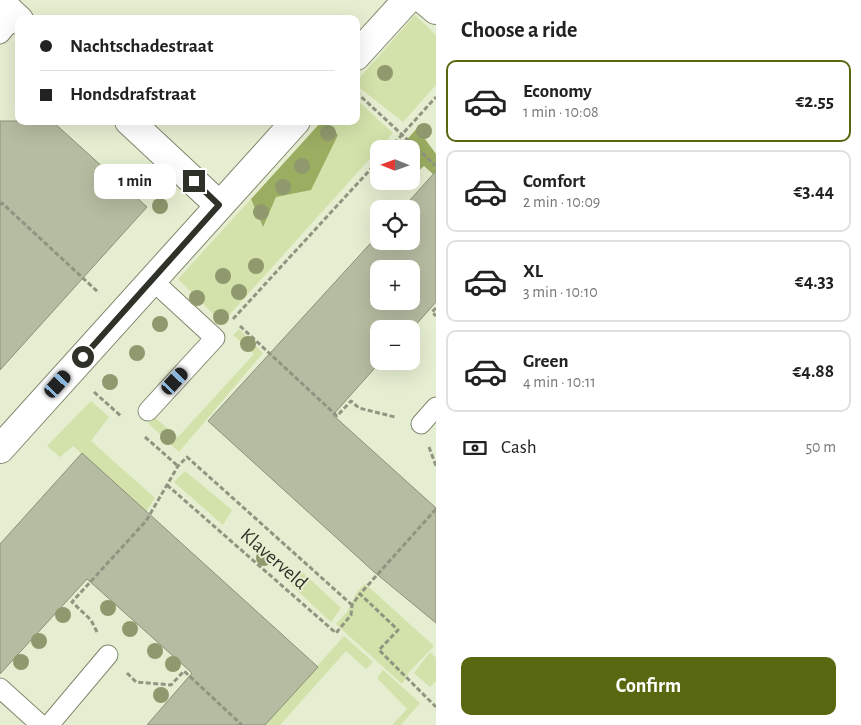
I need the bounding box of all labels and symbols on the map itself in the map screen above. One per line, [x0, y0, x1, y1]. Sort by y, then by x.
north arrow [370, 140, 420, 190]
callout: 1 min [94, 164, 176, 198]
route end [183, 170, 205, 192]
route start [72, 346, 94, 368]
car [159, 365, 190, 397]
car [42, 368, 73, 400]
street label: Klaverveld [237, 525, 311, 593]

